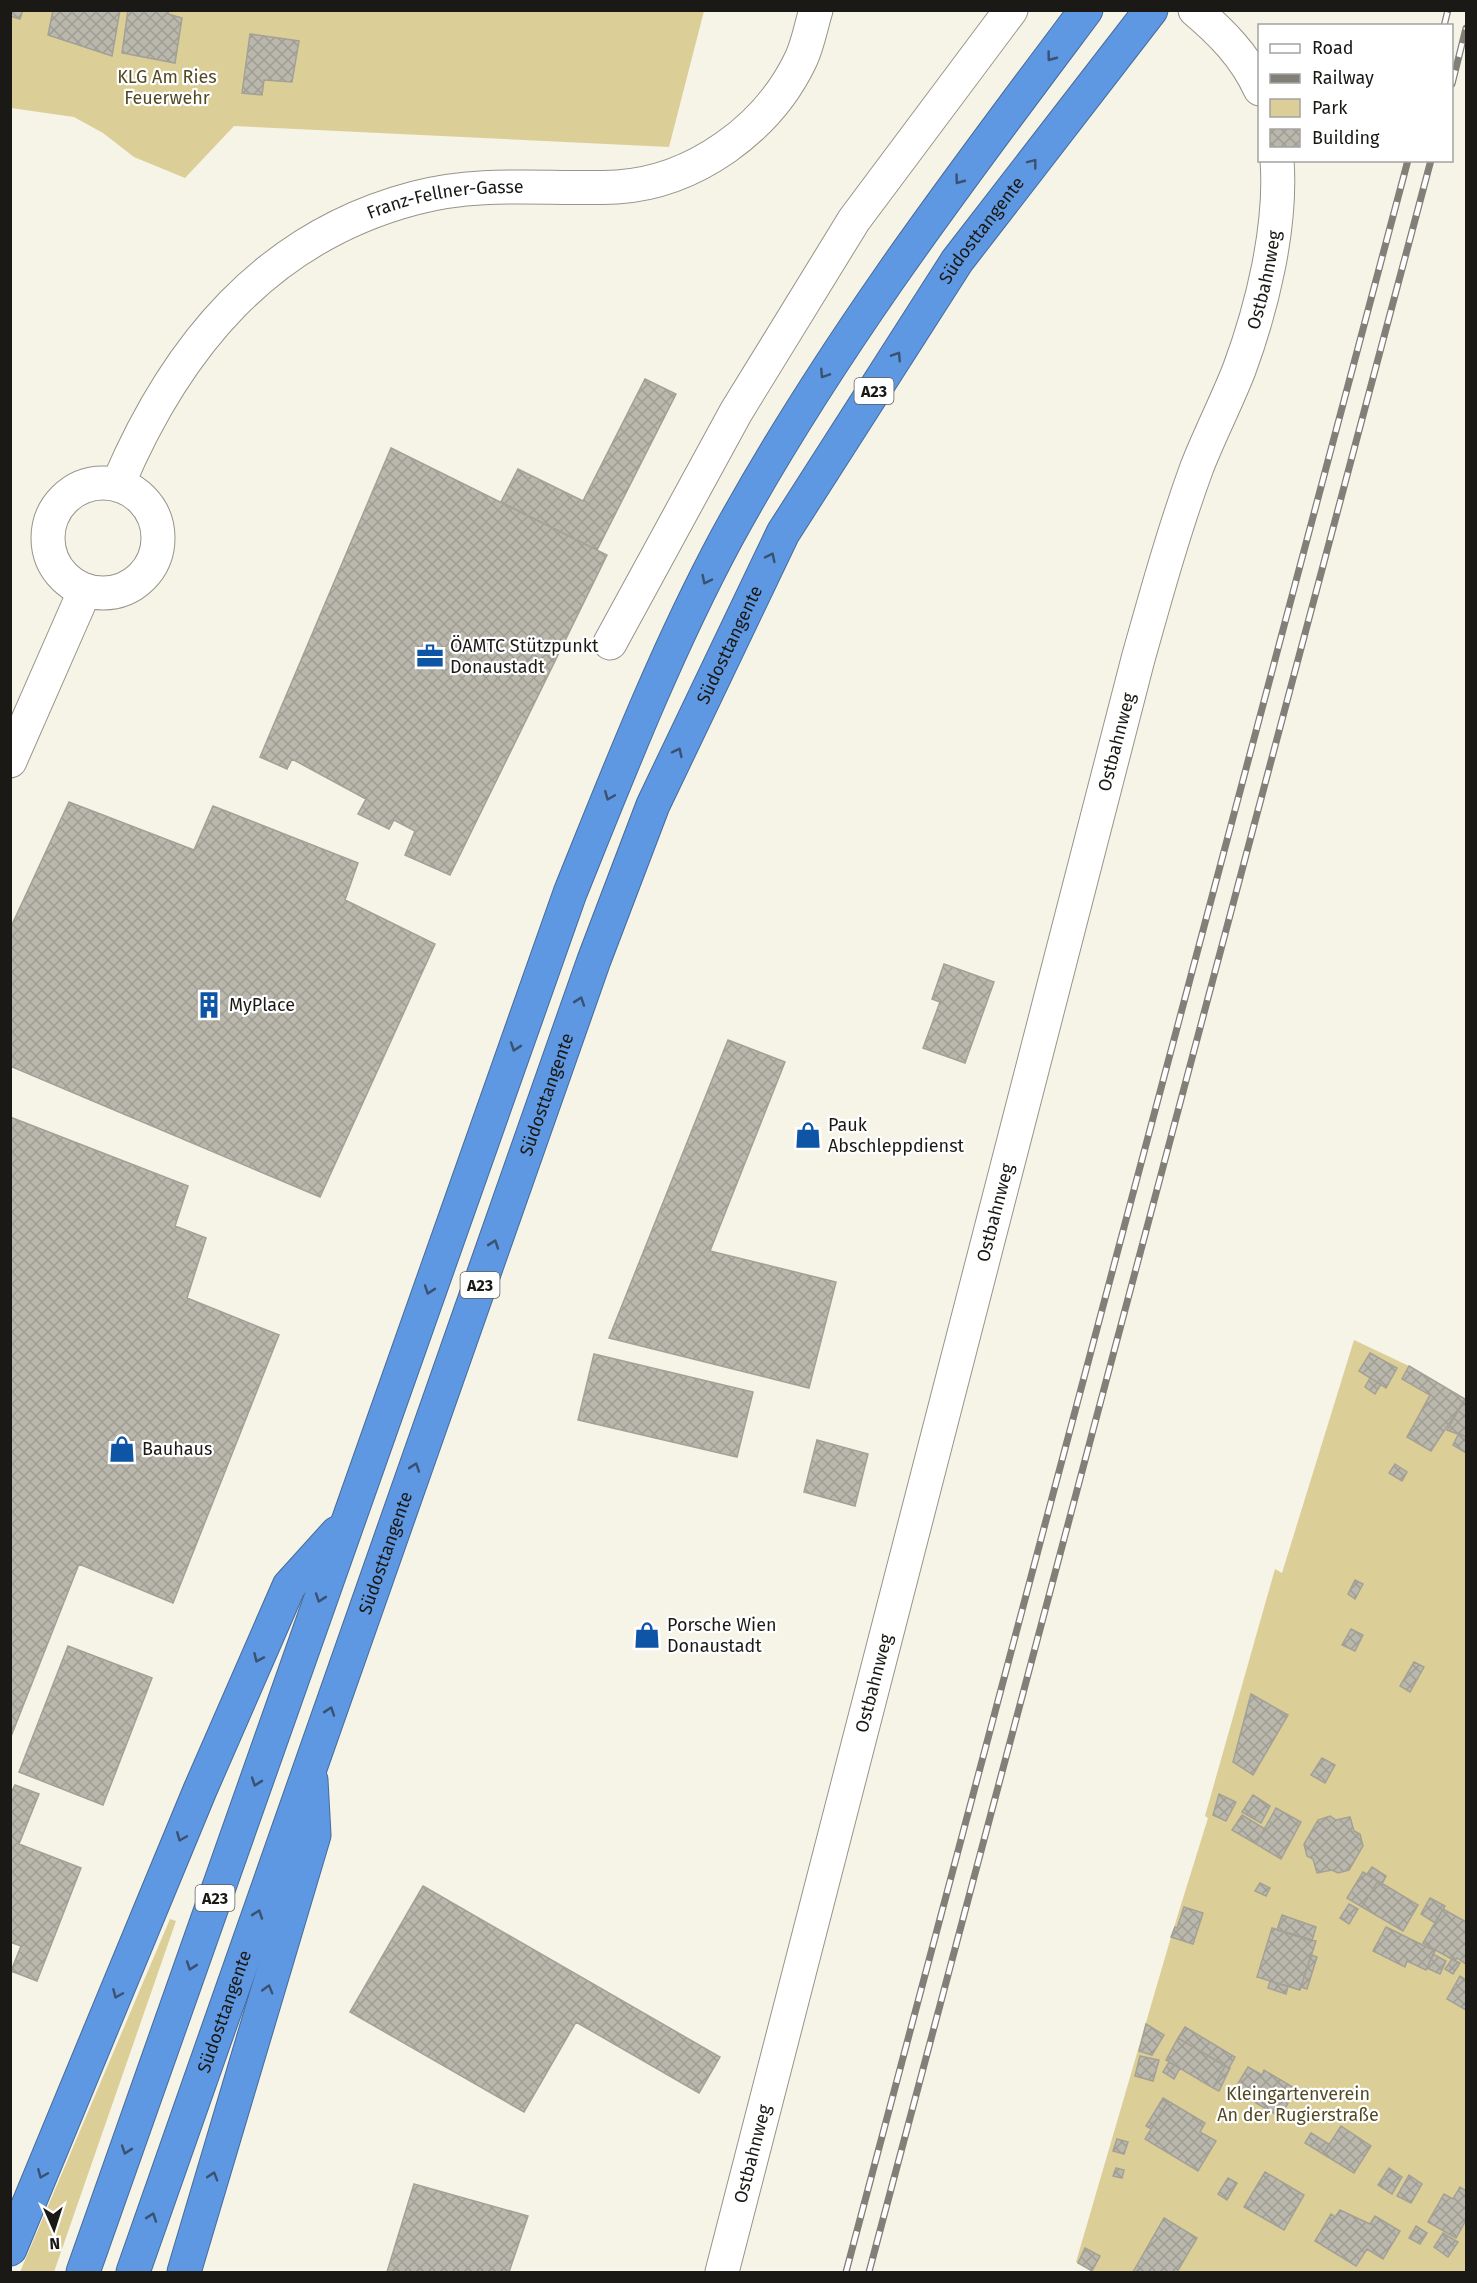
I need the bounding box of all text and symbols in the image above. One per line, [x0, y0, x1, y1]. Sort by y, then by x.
legend [1258, 24, 1453, 162]
text: Road [1312, 37, 1354, 59]
one-way arrow [1047, 51, 1058, 62]
park label: KLG Am Ries Feuerwehr [117, 66, 217, 109]
text: Railway [1312, 67, 1374, 89]
text: Park [1312, 97, 1348, 119]
text: Building [1312, 127, 1380, 149]
one-way arrow [1026, 158, 1037, 169]
street label: Südosttangente [934, 172, 1029, 288]
one-way arrow [955, 173, 966, 184]
street label: Franz-Fellner-Gasse [364, 176, 524, 224]
street label: Ostbahnweg [1242, 229, 1285, 332]
one-way arrow [889, 352, 901, 362]
one-way arrow [820, 368, 831, 379]
road number: A23 [854, 378, 894, 404]
one-way arrow [764, 552, 776, 563]
one-way arrow [702, 574, 714, 585]
street label: Südosttangente [692, 582, 767, 708]
place label: ÖAMTC Stützpunkt Donaustadt [450, 635, 599, 678]
office icon: ÖAMTC Stützpunkt Donaustadt [415, 641, 445, 671]
street label: Ostbahnweg [1093, 690, 1140, 794]
one-way arrow [671, 747, 683, 758]
one-way arrow [604, 790, 616, 801]
building icon: MyPlace [194, 990, 224, 1020]
place label: MyPlace [229, 994, 295, 1016]
one-way arrow [572, 996, 585, 1007]
street label: Südosttangente [515, 1030, 578, 1159]
one-way arrow [510, 1041, 523, 1052]
place label: Pauk Abschleppdienst [828, 1114, 965, 1157]
shop icon: Pauk Abschleppdienst [793, 1120, 823, 1150]
street label: Ostbahnweg [972, 1160, 1019, 1264]
one-way arrow [487, 1239, 500, 1250]
road number: A23 [460, 1272, 500, 1298]
one-way arrow [424, 1285, 437, 1295]
shop icon: Bauhaus [107, 1434, 137, 1464]
place label: Bauhaus [142, 1438, 212, 1460]
one-way arrow [408, 1463, 421, 1473]
street label: Südosttangente [354, 1489, 417, 1617]
one-way arrow [315, 1592, 328, 1603]
place label: Porsche Wien Donaustadt [667, 1614, 777, 1657]
shop icon: Porsche Wien Donaustadt [632, 1620, 662, 1650]
street label: Ostbahnweg [851, 1631, 897, 1735]
one-way arrow [253, 1651, 265, 1662]
one-way arrow [322, 1706, 335, 1717]
one-way arrow [250, 1776, 263, 1787]
one-way arrow [176, 1831, 188, 1842]
road number: A23 [196, 1885, 234, 1911]
one-way arrow [251, 1909, 264, 1920]
street label: Südosttangente [193, 1947, 256, 2076]
one-way arrow [185, 1960, 198, 1971]
one-way arrow [261, 1984, 273, 1995]
one-way arrow [112, 1987, 124, 1998]
park label: Kleingartenverein An der Rugierstraße [1217, 2083, 1379, 2126]
street label: Ostbahnweg [729, 2102, 776, 2205]
one-way arrow [121, 2144, 134, 2155]
one-way arrow [37, 2167, 49, 2178]
one-way arrow [206, 2171, 218, 2182]
north arrow [24, 2199, 84, 2259]
one-way arrow [145, 2212, 157, 2223]
text: N [49, 2234, 61, 2253]

